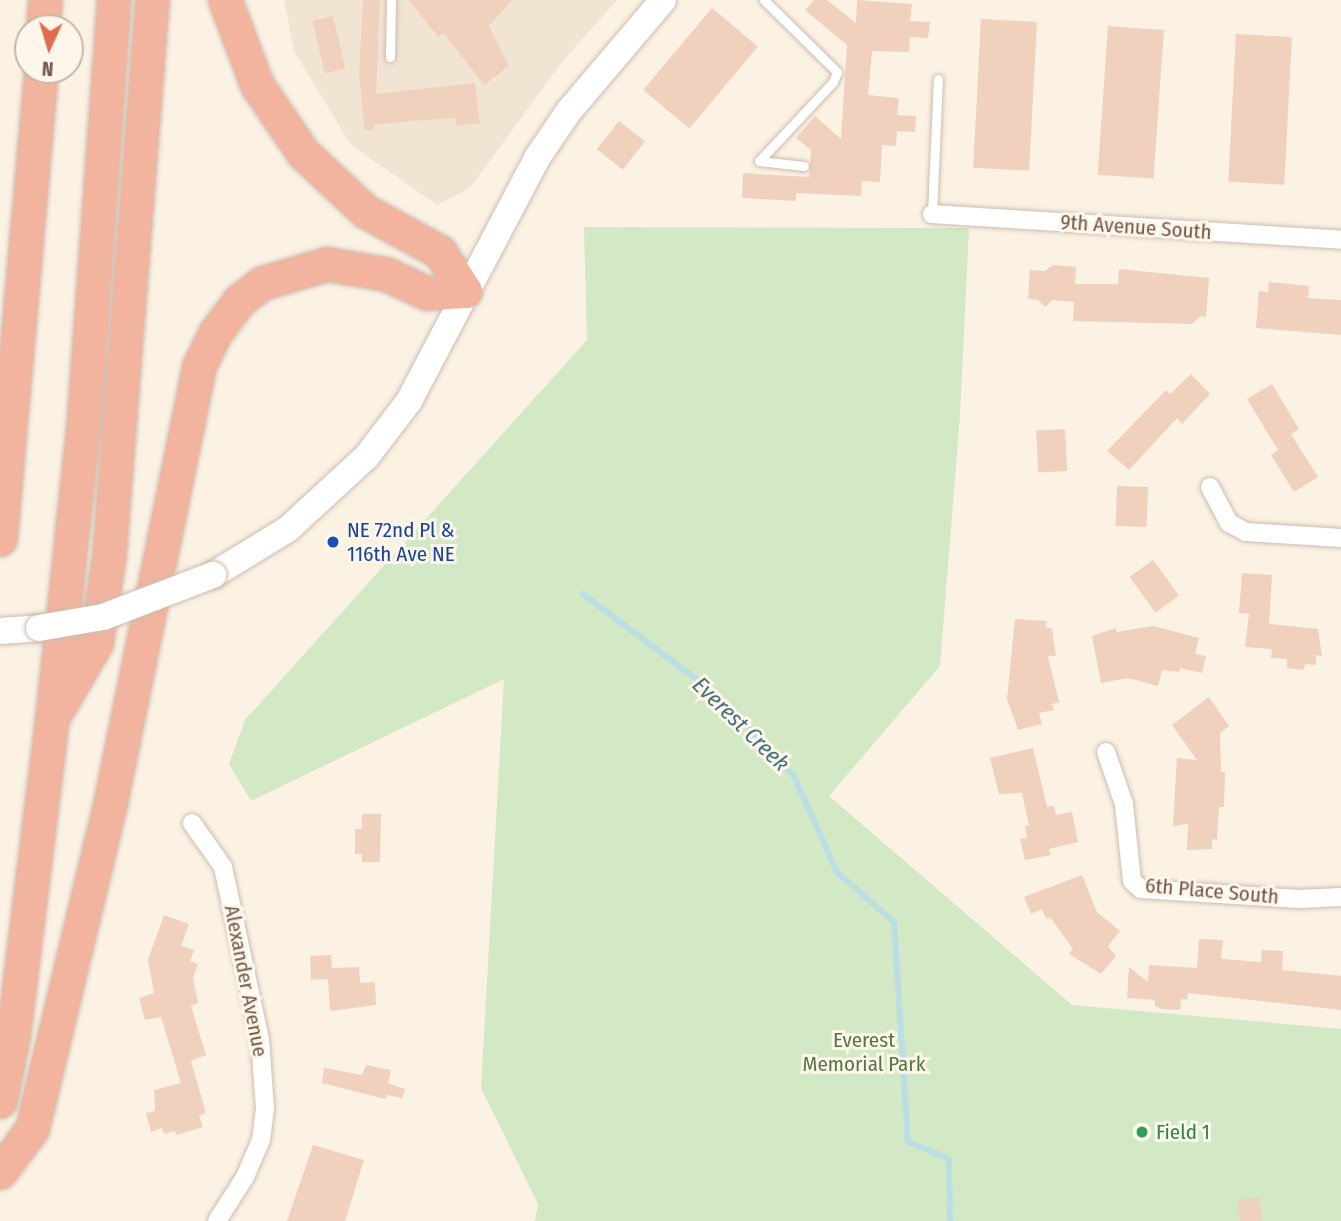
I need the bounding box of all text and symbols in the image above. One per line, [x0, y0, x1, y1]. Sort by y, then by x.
north arrow [14, 14, 84, 84]
text: N [41, 57, 54, 80]
street label: 9th Avenue South [1060, 209, 1212, 245]
place label: NE 72nd Pl & 116th Ave NE [347, 517, 455, 567]
marker: NE 72nd Pl & 116th Ave NE [325, 534, 341, 550]
water label: Everest Creek [687, 671, 795, 777]
street label: 6th Place South [1144, 873, 1280, 909]
street label: Alexander Avenue [219, 903, 273, 1059]
park label: Everest Memorial Park [803, 1027, 925, 1077]
place label: Field 1 [1156, 1119, 1210, 1145]
marker: Field 1 [1134, 1124, 1150, 1140]

